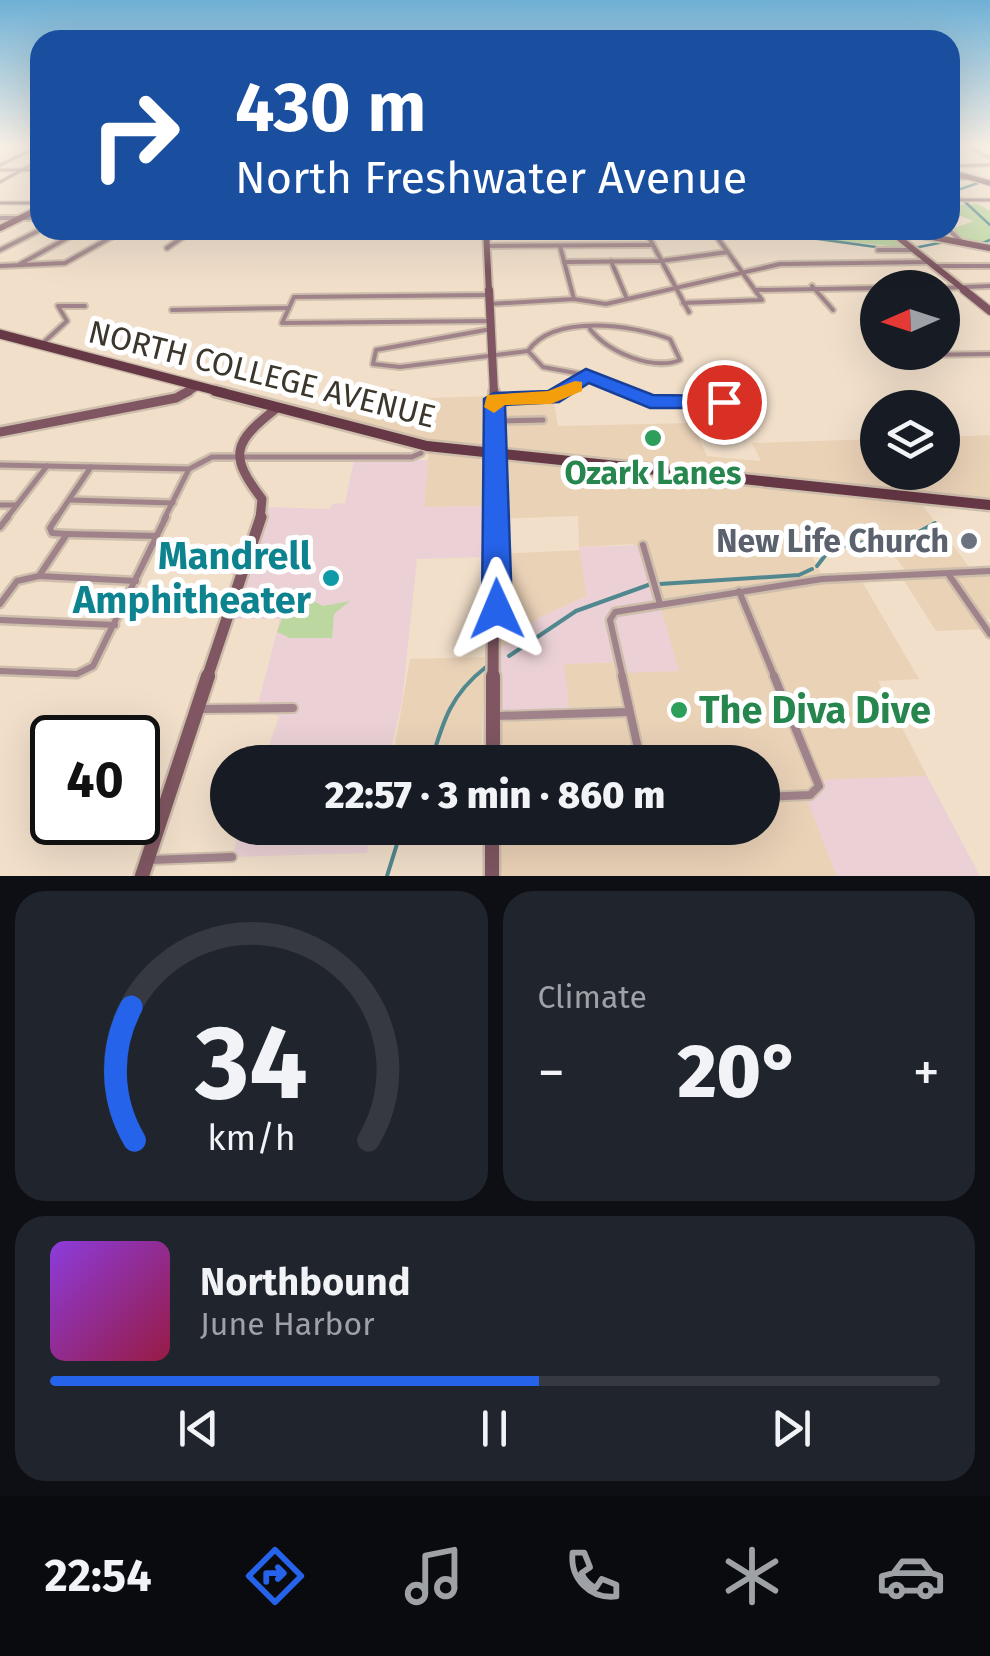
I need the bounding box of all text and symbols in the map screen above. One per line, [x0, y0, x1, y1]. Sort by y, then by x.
text: 430 m [235, 66, 427, 150]
icon: right [70, 70, 200, 200]
text: North Freshwater Avenue [235, 151, 747, 205]
north arrow [860, 270, 960, 370]
map controls [860, 270, 960, 490]
street label: NORTH COLLEGE AVENUE [85, 312, 439, 436]
pin [682, 360, 767, 445]
icon: arrive [697, 375, 752, 430]
button: layers [860, 390, 960, 490]
marker: Ozark Lanes [642, 427, 664, 449]
place label: Ozark Lanes [565, 454, 741, 492]
place label: New Life Church [716, 522, 949, 560]
marker: New Life Church [958, 530, 980, 552]
place label: Mandrell Amphitheater [72, 533, 312, 623]
position arrow [445, 557, 549, 661]
marker: Mandrell Amphitheater [320, 567, 342, 589]
place label: The Diva Dive [699, 687, 931, 733]
marker: The Diva Dive [668, 699, 690, 721]
speed limit sign: 40 [30, 715, 160, 845]
text: 22:57 · 3 min · 860 m [325, 772, 665, 818]
text: Climate [538, 978, 647, 1016]
text: 34 [194, 1001, 308, 1126]
text: 20° [677, 1027, 800, 1117]
text: − [538, 1040, 565, 1106]
text: + [913, 1040, 940, 1106]
text: km/h [207, 1117, 295, 1159]
text: Northbound [200, 1259, 411, 1305]
text: June Harbor [200, 1305, 375, 1343]
icon: previous [171, 1401, 226, 1456]
icon: pause [467, 1401, 522, 1456]
icon: next [764, 1401, 819, 1456]
icon: directions [240, 1541, 310, 1611]
icon: music [399, 1541, 469, 1611]
icon: phone [558, 1541, 628, 1611]
icon: climate [717, 1541, 787, 1611]
icon: car [876, 1541, 946, 1611]
text: 22:54 [44, 1549, 152, 1603]

